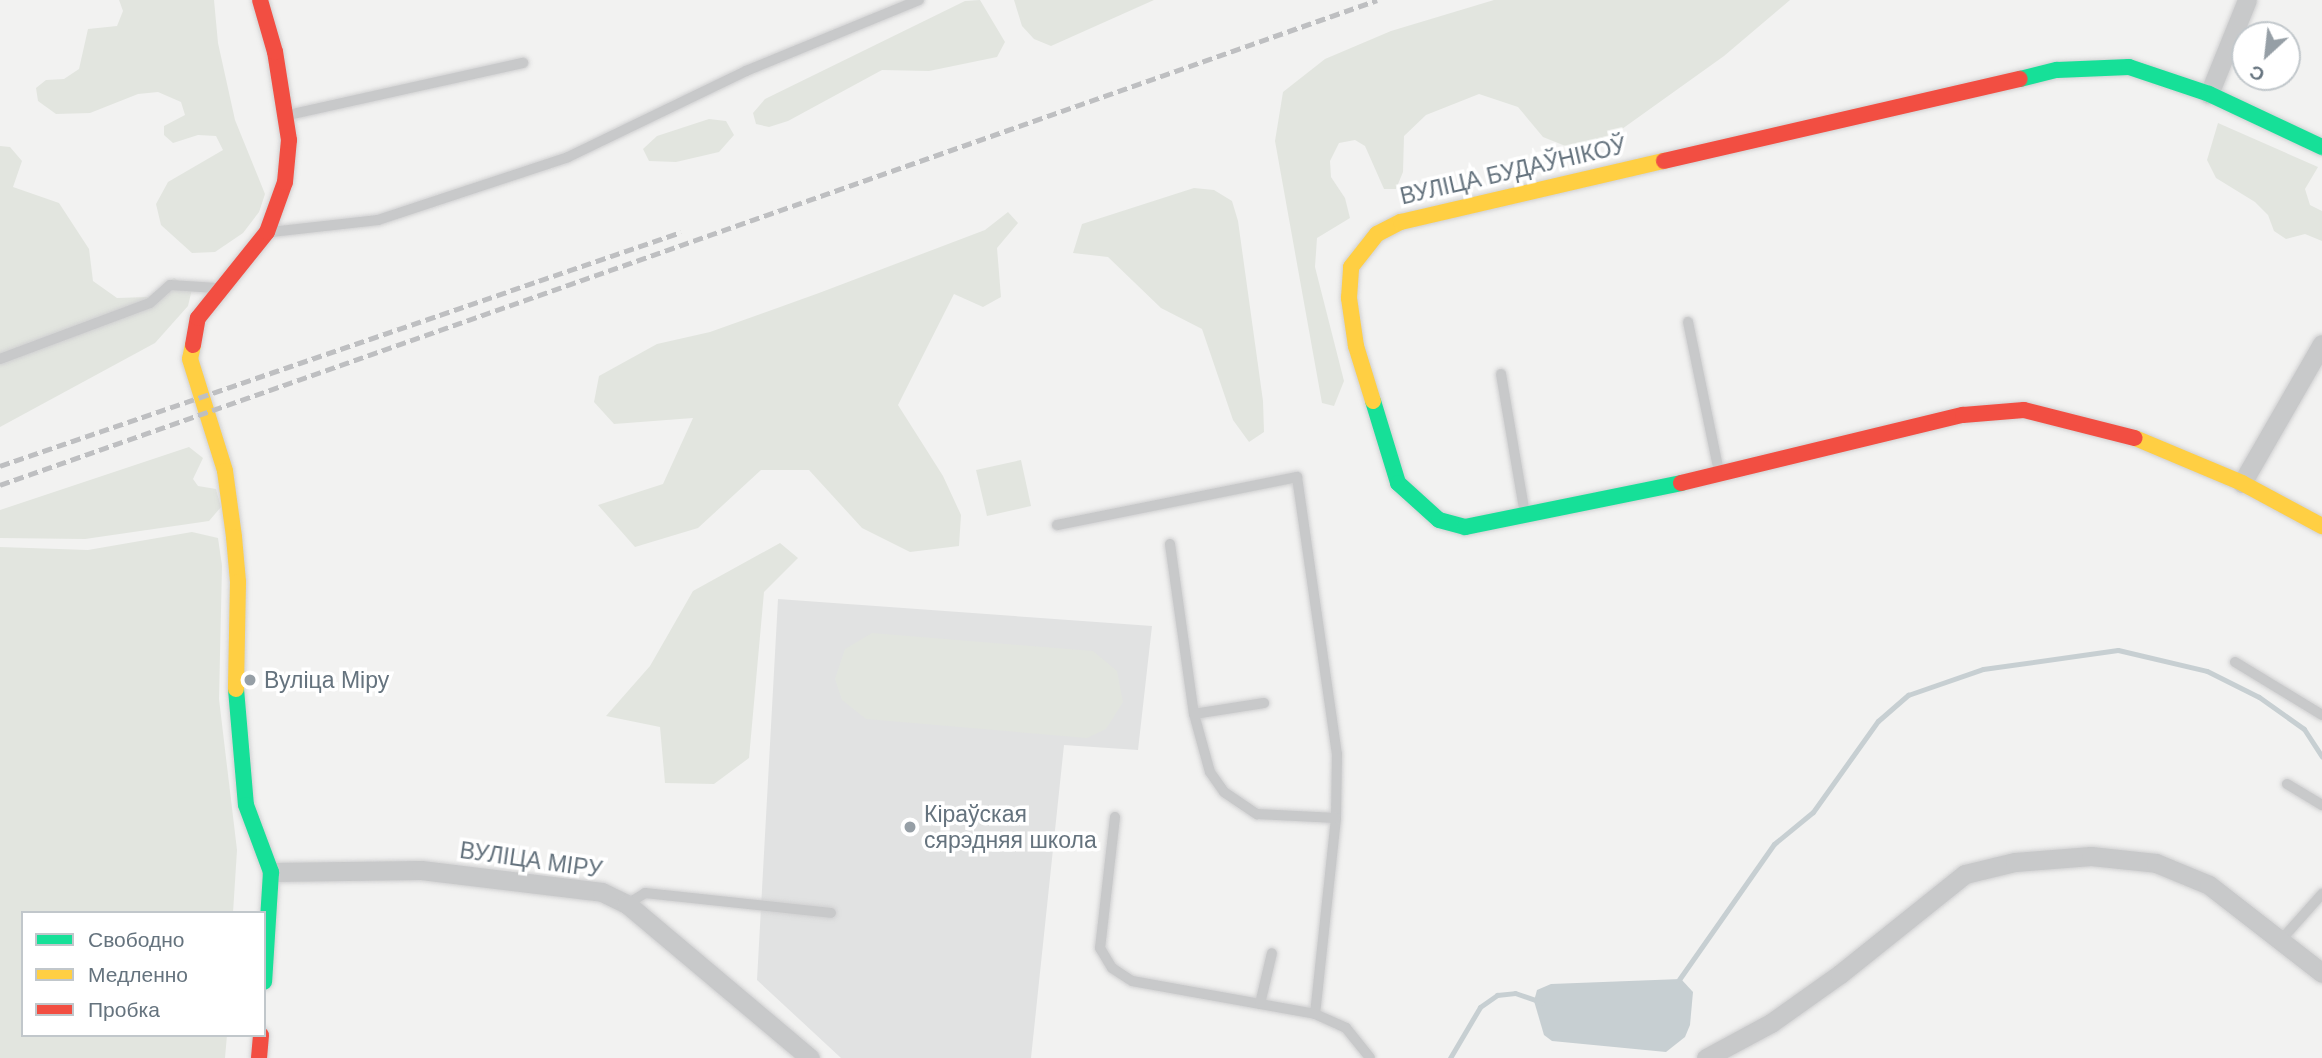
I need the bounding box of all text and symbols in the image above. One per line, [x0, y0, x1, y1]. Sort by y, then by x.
north arrow [2231, 21, 2301, 91]
text: С [2246, 61, 2268, 86]
street label: ВУЛІЦА БУДАЎНІКОЎ [1397, 132, 1629, 210]
place label: Вуліца Міру [264, 666, 389, 694]
marker: Вуліца Міру [242, 672, 258, 688]
place label: Кіраўская сярэдняя школа [924, 800, 1097, 854]
marker: Кіраўская сярэдняя школа [902, 819, 918, 835]
street label: ВУЛІЦА МІРУ [458, 836, 604, 884]
legend [21, 911, 266, 1037]
text: Свободно [88, 928, 185, 951]
text: Медленно [88, 963, 188, 986]
text: Пробка [88, 998, 160, 1021]

